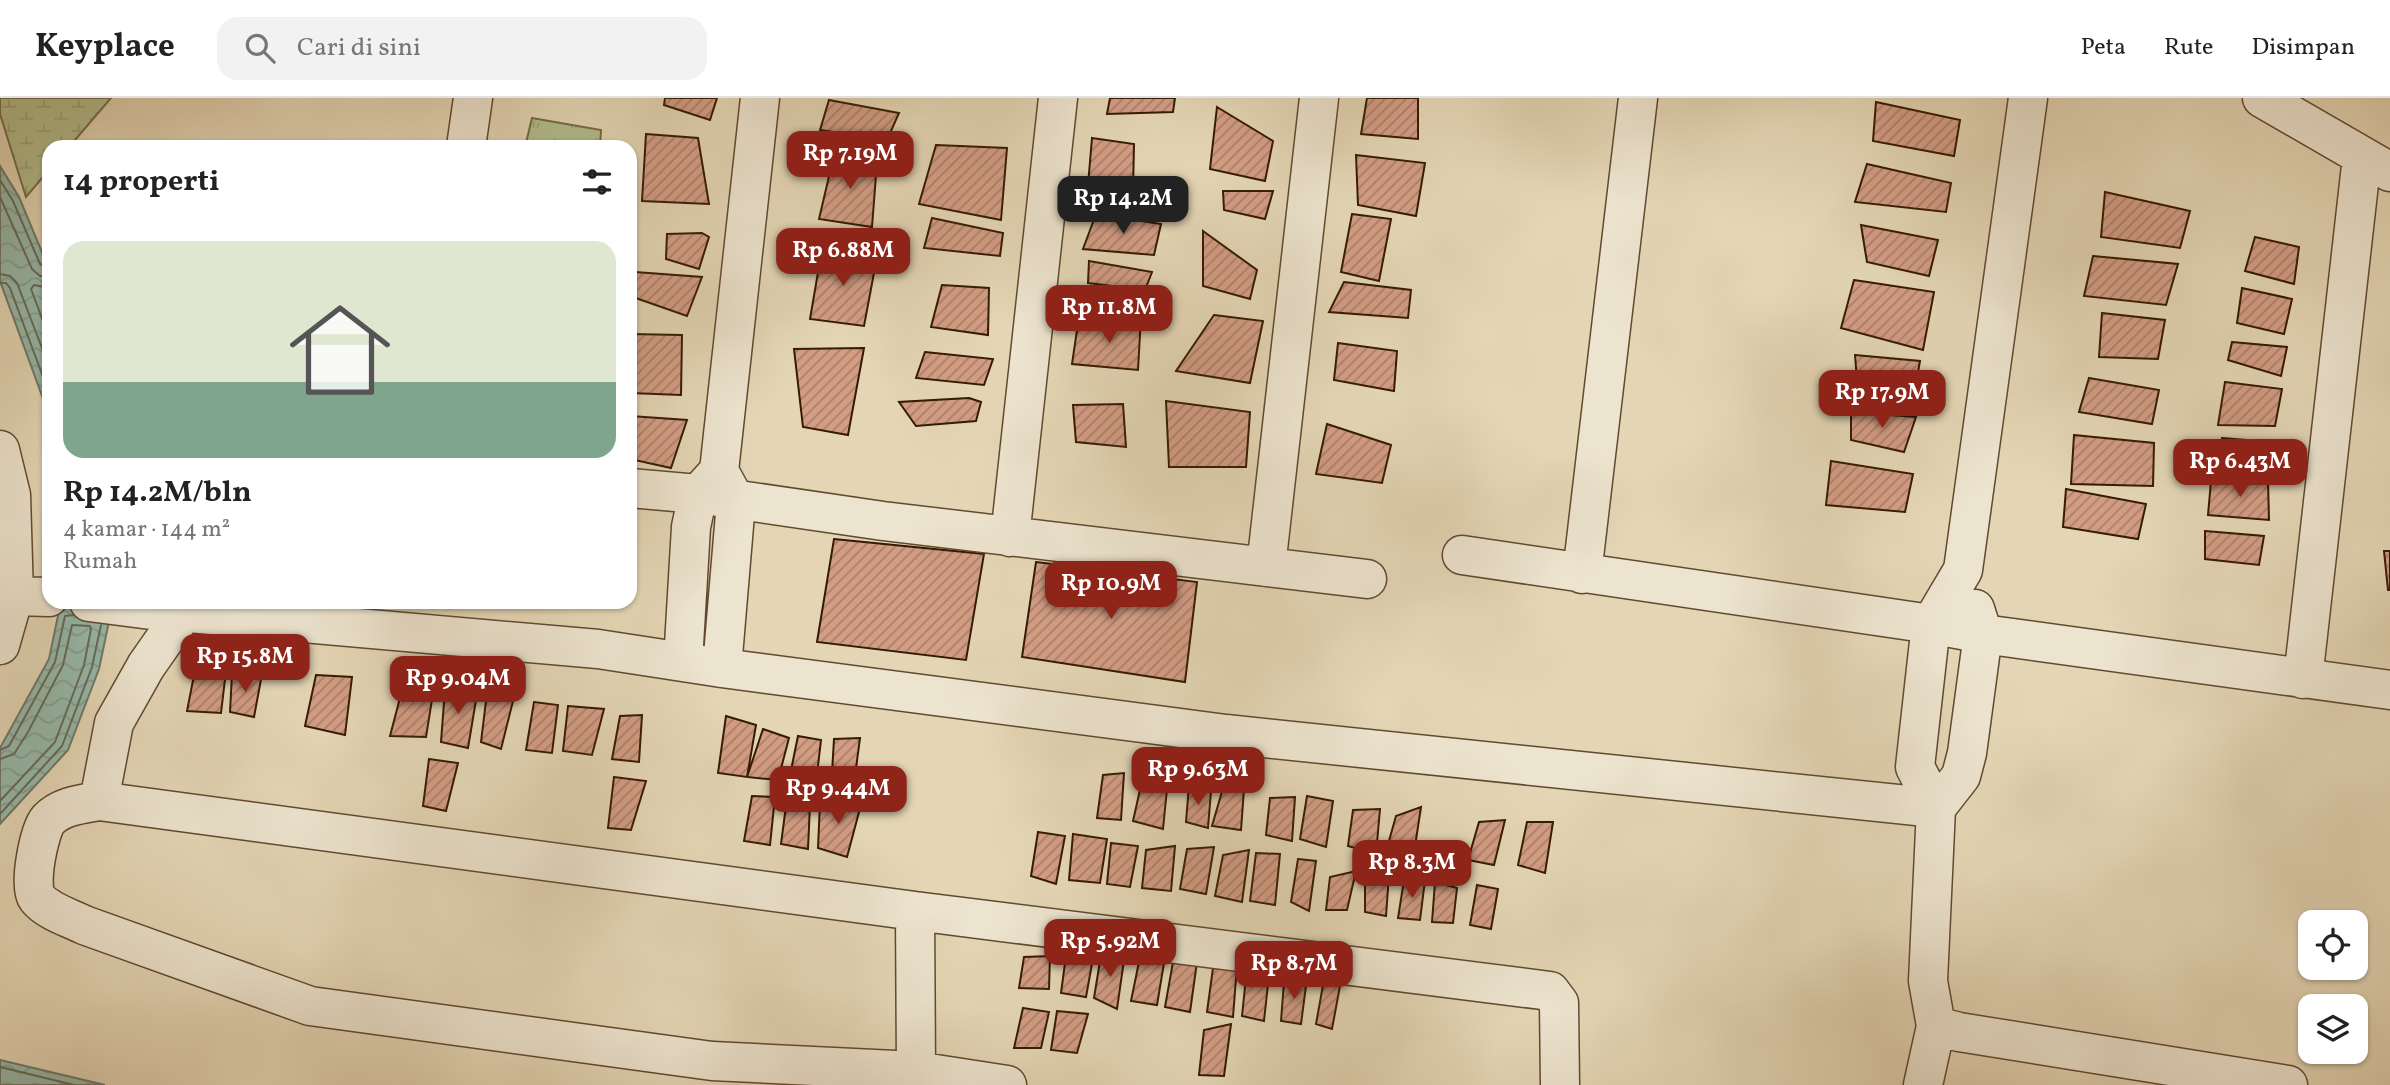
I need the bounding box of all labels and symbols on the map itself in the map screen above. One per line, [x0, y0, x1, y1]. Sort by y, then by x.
pin: Rp 7.19M [778, 132, 922, 191]
pin: Rp 14.2M [1051, 176, 1195, 236]
pin: Rp 6.88M [771, 228, 915, 288]
pin: Rp 11.8M [1037, 286, 1181, 345]
pin: Rp 17.9M [1810, 370, 1954, 430]
pin: Rp 6.43M [2168, 440, 2312, 499]
pin: Rp 10.9M [1039, 561, 1183, 621]
pin: Rp 15.8M [173, 634, 317, 694]
pin: Rp 9.04M [386, 656, 530, 716]
pin: Rp 9.63M [1126, 748, 1270, 807]
pin: Rp 9.44M [766, 766, 910, 826]
pin: Rp 8.3M [1347, 840, 1477, 900]
pin: Rp 5.92M [1038, 920, 1182, 979]
pin: Rp 8.7M [1229, 942, 1359, 1001]

